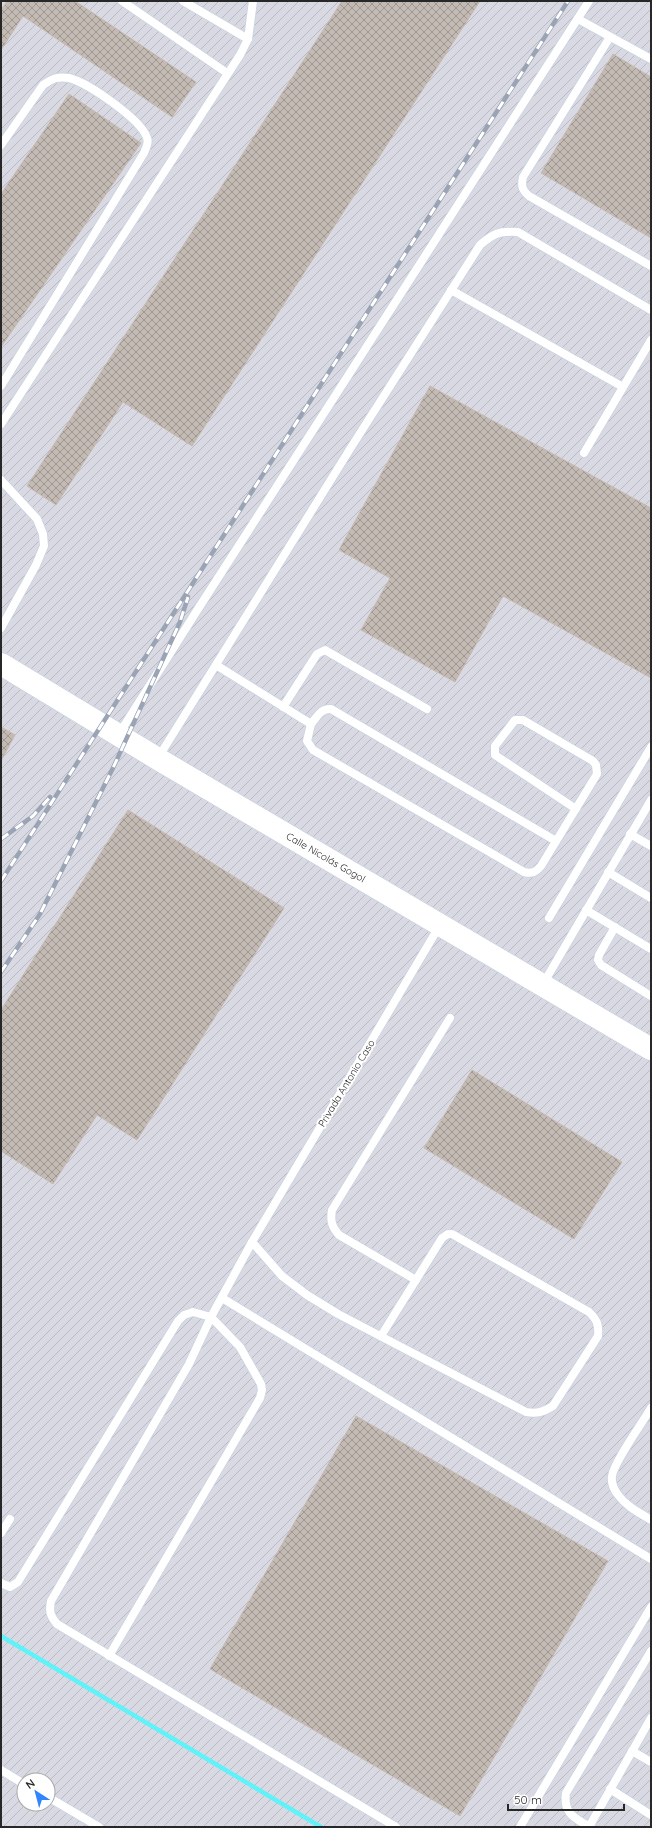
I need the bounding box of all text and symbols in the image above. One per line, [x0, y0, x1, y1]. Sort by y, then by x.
street label: Calle Nicolás Gogol [284, 829, 368, 885]
street label: Privada Antonio Caso [315, 1037, 378, 1129]
north arrow [16, 1772, 56, 1812]
text: N [23, 1776, 38, 1792]
scale bar [508, 1786, 624, 1812]
text: 50 m [514, 1792, 542, 1807]

